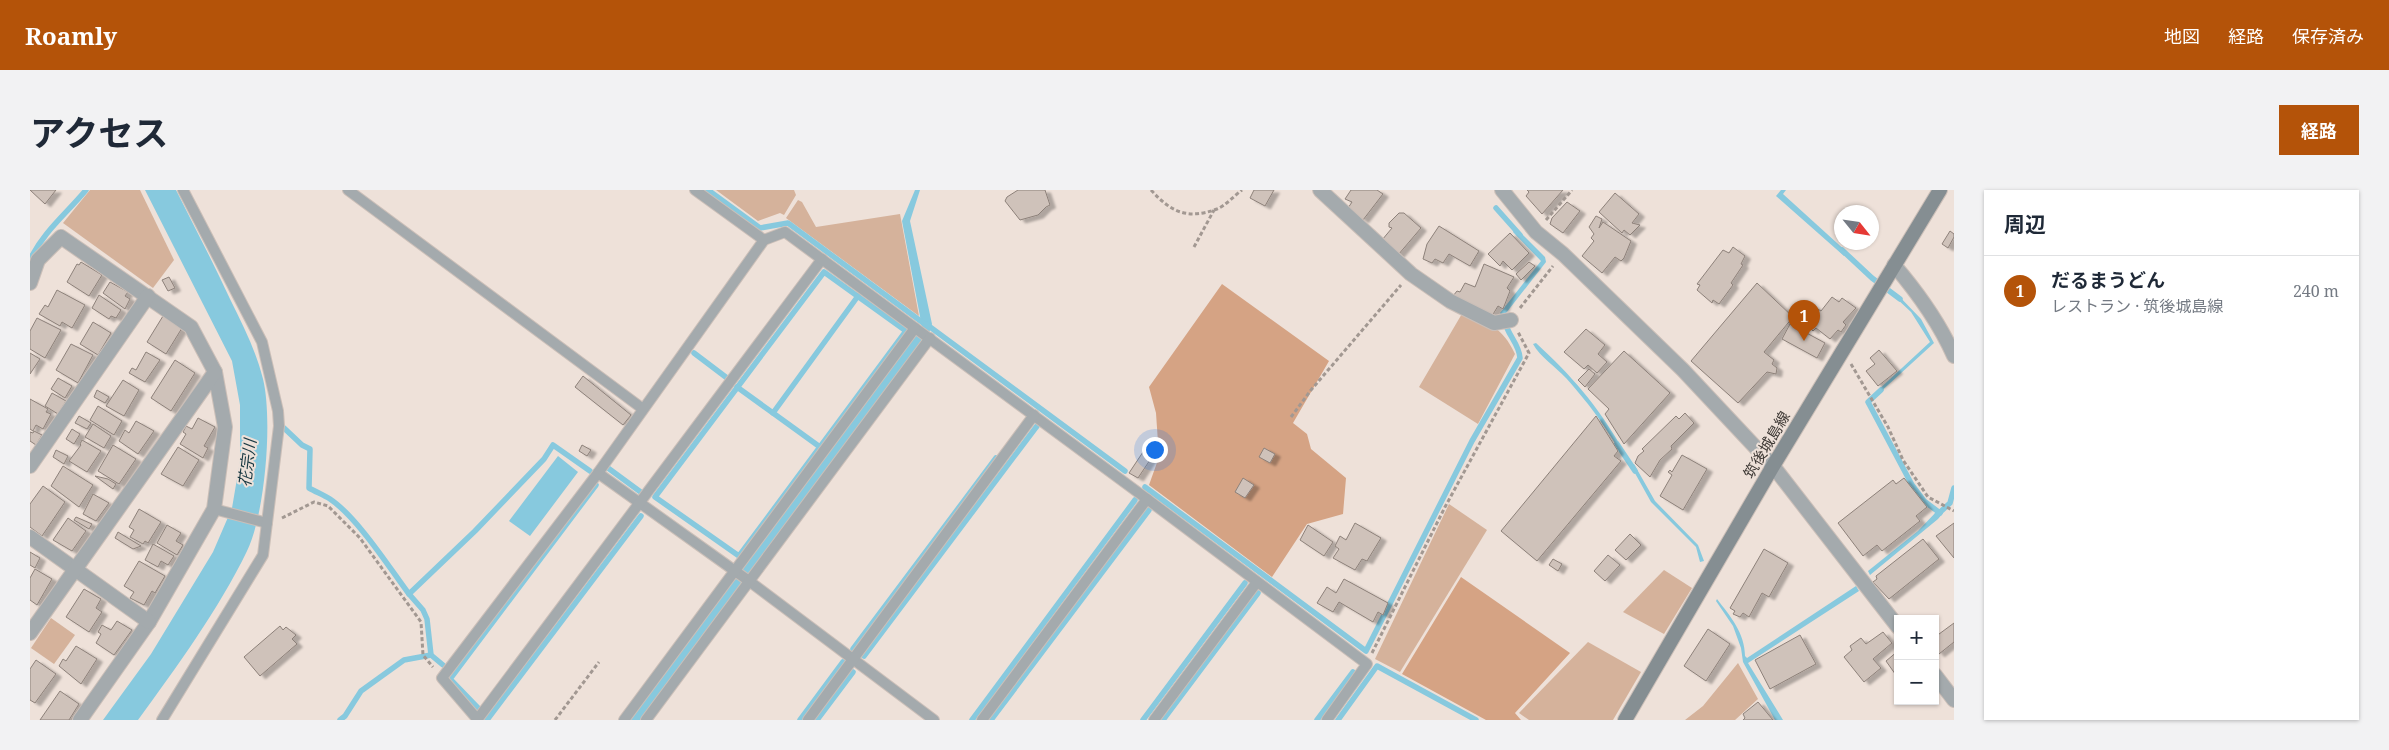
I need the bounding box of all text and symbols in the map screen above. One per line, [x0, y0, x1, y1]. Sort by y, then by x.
text: Roamly [25, 19, 117, 52]
text: 地図 [2164, 24, 2200, 48]
text: 経路 [2228, 24, 2264, 48]
text: 保存済み [2292, 24, 2364, 48]
button: 経路 [2279, 105, 2359, 155]
text: アクセス [30, 109, 168, 156]
north arrow [1834, 205, 1879, 250]
text: 周辺 [2004, 210, 2046, 238]
text: だるまうどん [2051, 267, 2165, 293]
text: 1 [2015, 280, 2025, 302]
text: 240 m [2293, 280, 2339, 302]
text: レストラン · 筑後城島線 [2051, 295, 2223, 317]
pin: 1 [1788, 300, 1820, 341]
street label: 筑後城島線 [1738, 407, 1794, 482]
water label: 花宗川 [233, 436, 261, 488]
your location [1142, 437, 1168, 463]
map controls [1894, 615, 1939, 705]
button: + [1894, 615, 1939, 660]
button: − [1894, 660, 1939, 705]

